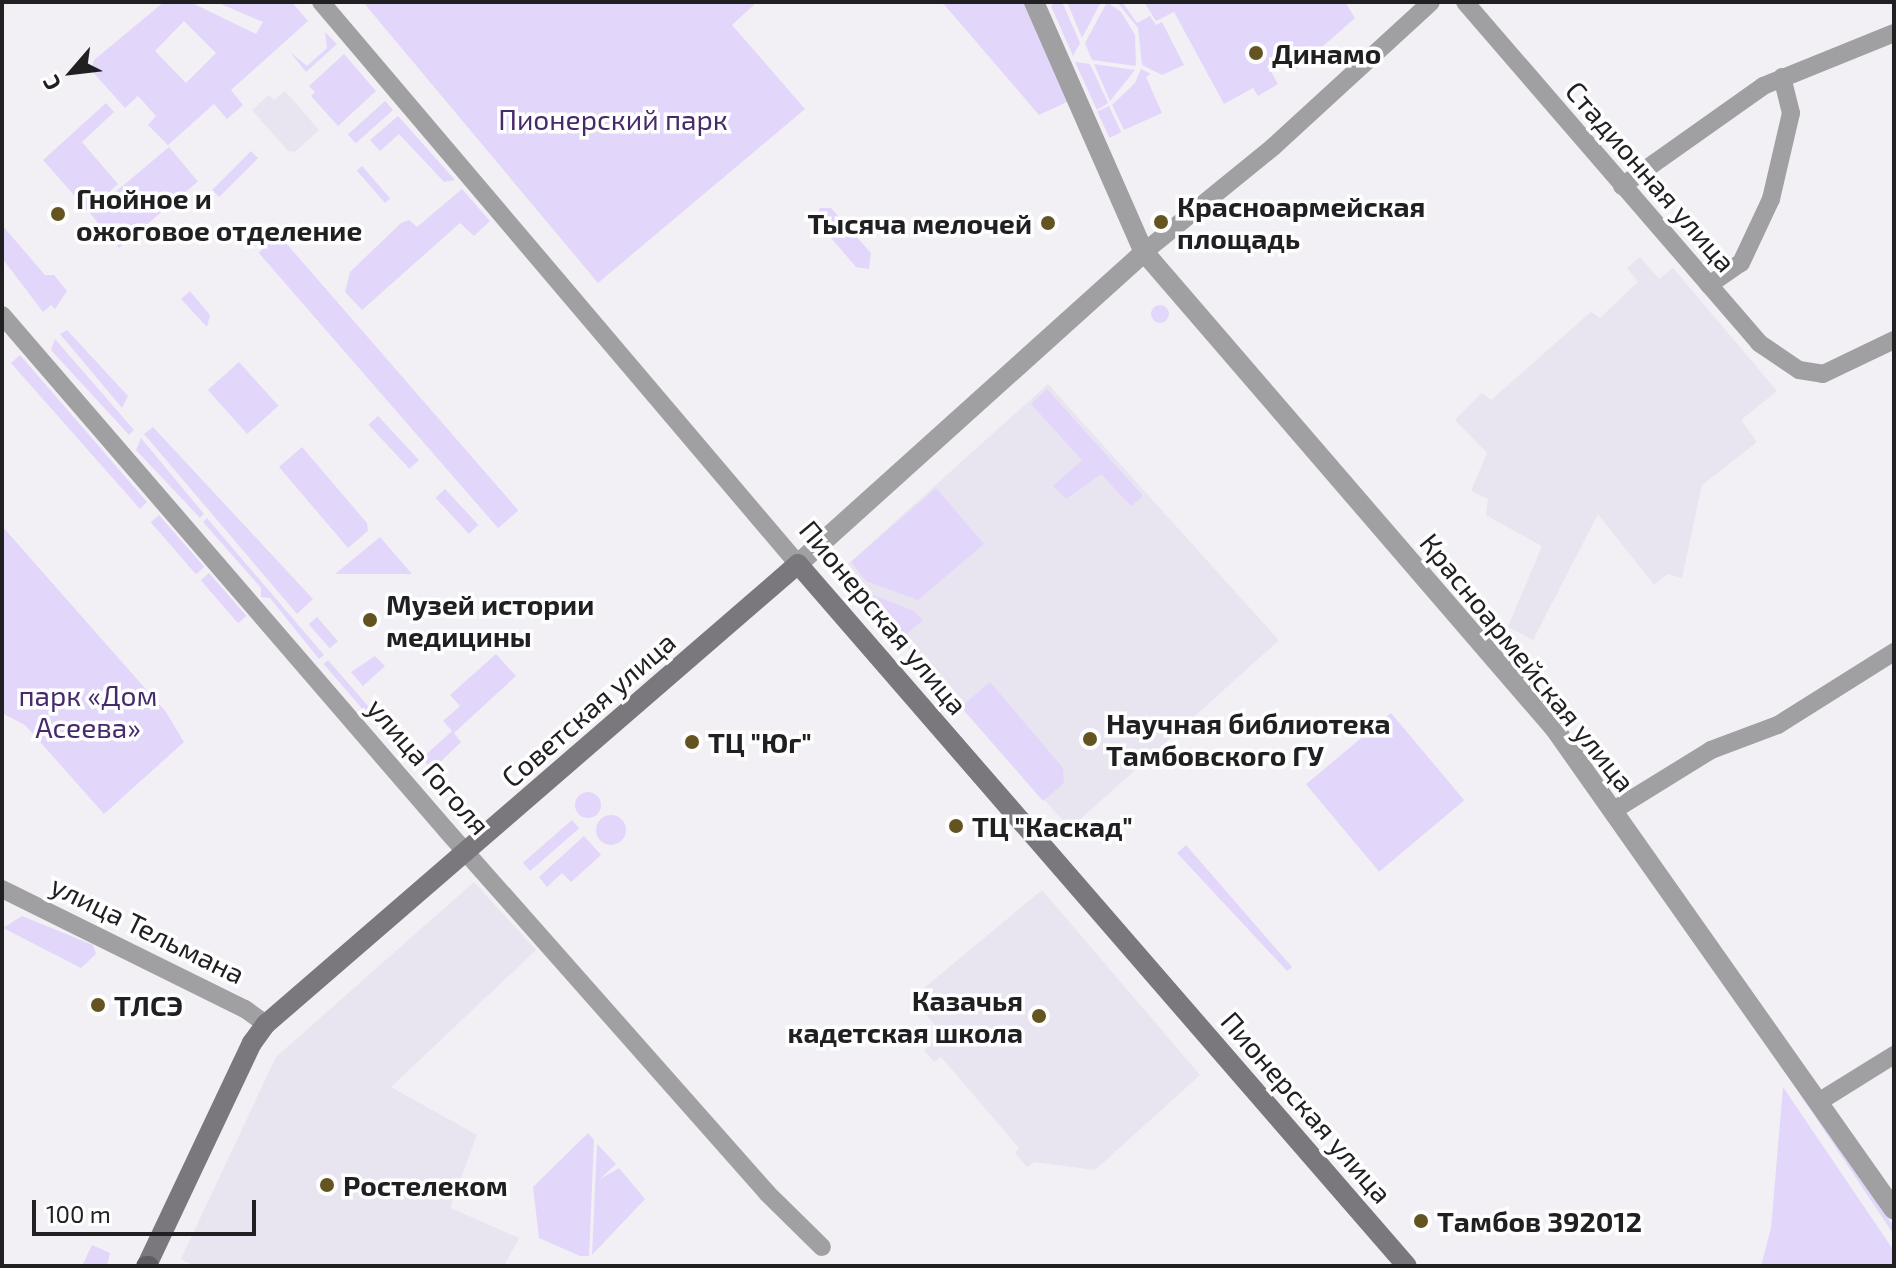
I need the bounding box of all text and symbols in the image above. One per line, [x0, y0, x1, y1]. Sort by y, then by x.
north arrow [32, 32, 112, 112]
place label: Динамо [1272, 36, 1381, 70]
marker: Динамо [1247, 44, 1265, 62]
text: С [36, 71, 65, 95]
street label: Стадионная улица [1559, 74, 1743, 278]
park label: Пионерский парк [498, 102, 728, 136]
place label: Гнойное и ожоговое отделение [76, 181, 362, 247]
place label: Красноармейская площадь [1177, 189, 1425, 255]
marker: Гнойное и ожоговое отделение [47, 203, 69, 225]
place label: Тысяча мелочей [807, 206, 1032, 240]
marker: Красноармейская площадь [1152, 213, 1170, 231]
marker: Тысяча мелочей [1039, 214, 1057, 232]
street label: Пионерская улица [793, 513, 975, 721]
street label: Красноармейская улица [1413, 526, 1643, 798]
place label: Музей истории медицины [386, 587, 594, 653]
marker: Музей истории медицины [361, 611, 379, 629]
street label: Советская улица [494, 624, 682, 794]
park label: парк «Дом Асеева» [18, 678, 158, 744]
street label: улица Гоголя [361, 691, 497, 841]
place label: Научная библиотека Тамбовского ГУ [1106, 706, 1391, 772]
place label: ТЦ "Юг" [708, 725, 812, 759]
marker: Научная библиотека Тамбовского ГУ [1081, 730, 1099, 748]
marker: ТЦ "Юг" [683, 733, 701, 751]
place label: ТЦ "Каскад" [972, 809, 1133, 843]
marker: ТЦ "Каскад" [947, 817, 965, 835]
street label: улица Тельмана [46, 868, 250, 990]
place label: Казачья кадетская школа [788, 983, 1023, 1049]
place label: ТЛСЭ [114, 988, 183, 1022]
marker: ТЛСЭ [89, 996, 107, 1014]
street label: Пионерская улица [1215, 1004, 1399, 1210]
marker: Казачья кадетская школа [1030, 1007, 1048, 1025]
place label: Ростелеком [343, 1168, 508, 1202]
marker: Ростелеком [318, 1176, 336, 1194]
scale bar [36, 1184, 260, 1234]
text: 100 m [46, 1199, 111, 1228]
place label: Тамбов 392012 [1437, 1204, 1642, 1238]
marker: Тамбов 392012 [1412, 1212, 1430, 1230]

